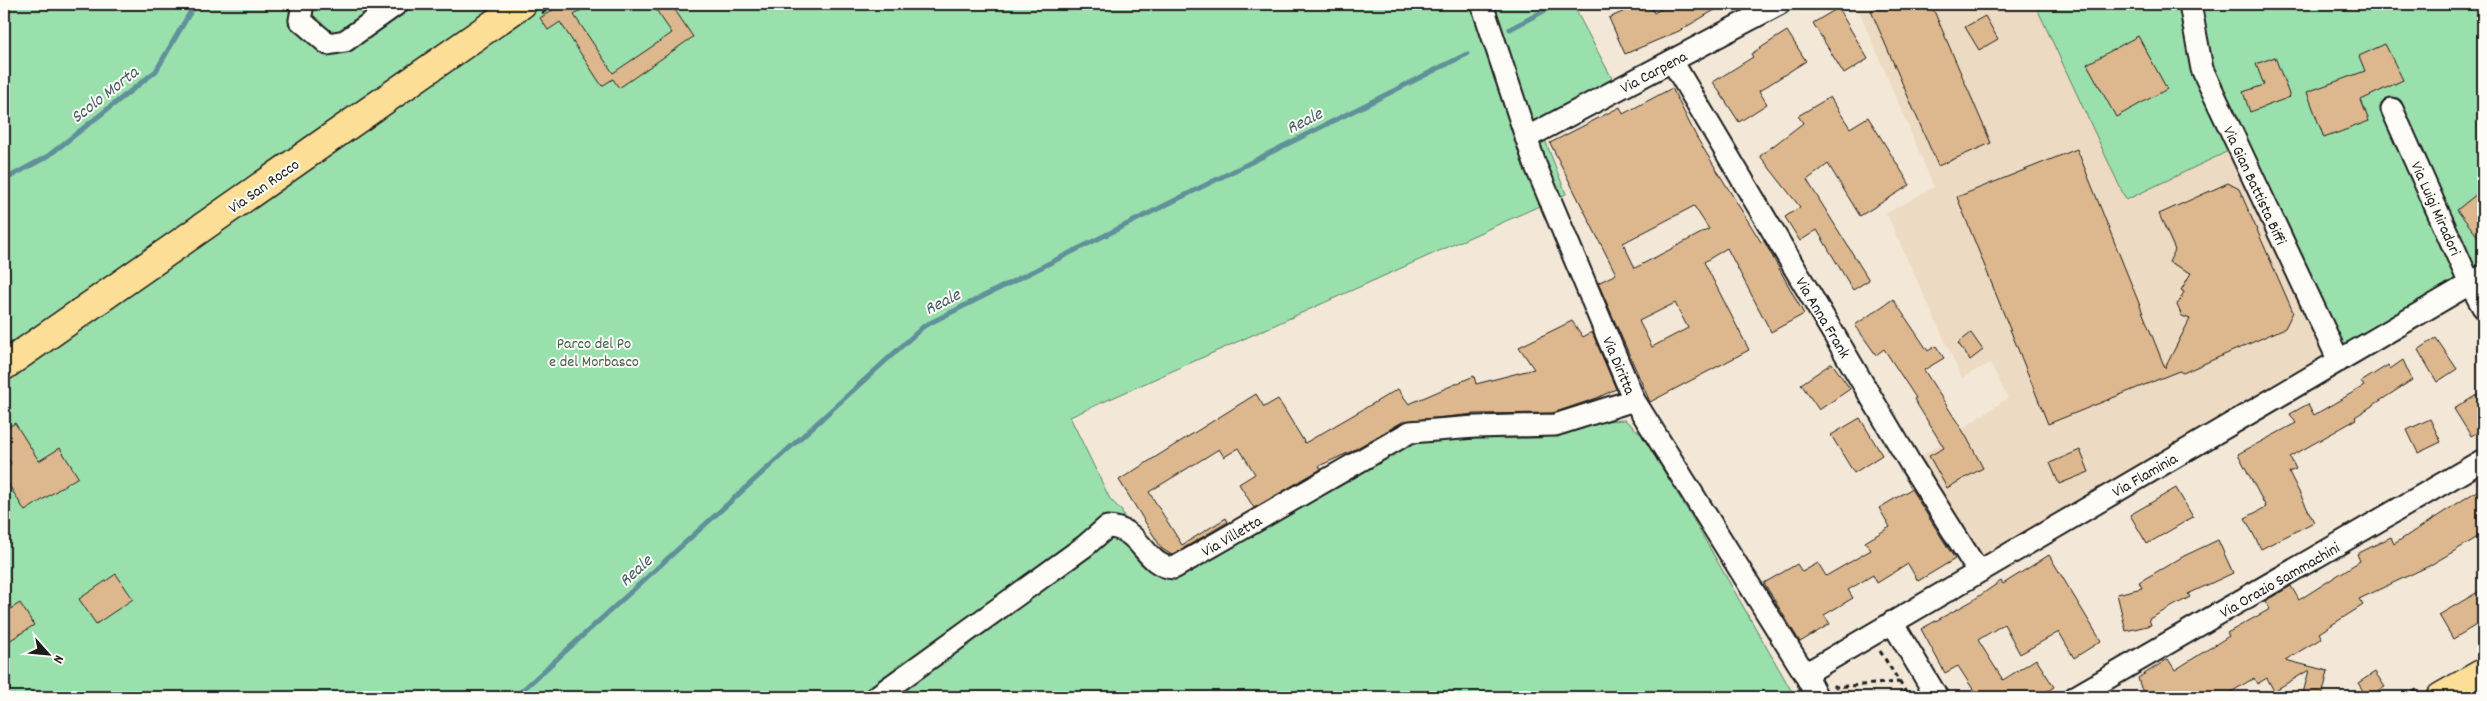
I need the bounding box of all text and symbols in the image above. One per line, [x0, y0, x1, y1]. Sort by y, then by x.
street label: Via Carpena [1617, 46, 1692, 100]
water label: Scolo Morta [66, 61, 146, 130]
water label: Reale [1283, 102, 1328, 142]
street label: Via Gian Battista Biffi [2216, 123, 2291, 249]
street label: Via San Rocco [224, 154, 305, 220]
street label: Via Luigi Miradori [2404, 158, 2466, 260]
street label: Via Anna Frank [1789, 273, 1855, 363]
water label: Reale [921, 283, 966, 323]
park label: Parco del Po e del Morbasco [549, 333, 639, 374]
street label: Via Diritta [1595, 333, 1640, 399]
street label: Via Flaminia [2108, 448, 2183, 504]
street label: Via Villetta [1198, 510, 1267, 564]
street label: Via Orazio Sammachini [2216, 537, 2345, 625]
water label: Reale [614, 549, 660, 594]
north arrow [22, 628, 72, 678]
text: N [47, 651, 68, 667]

